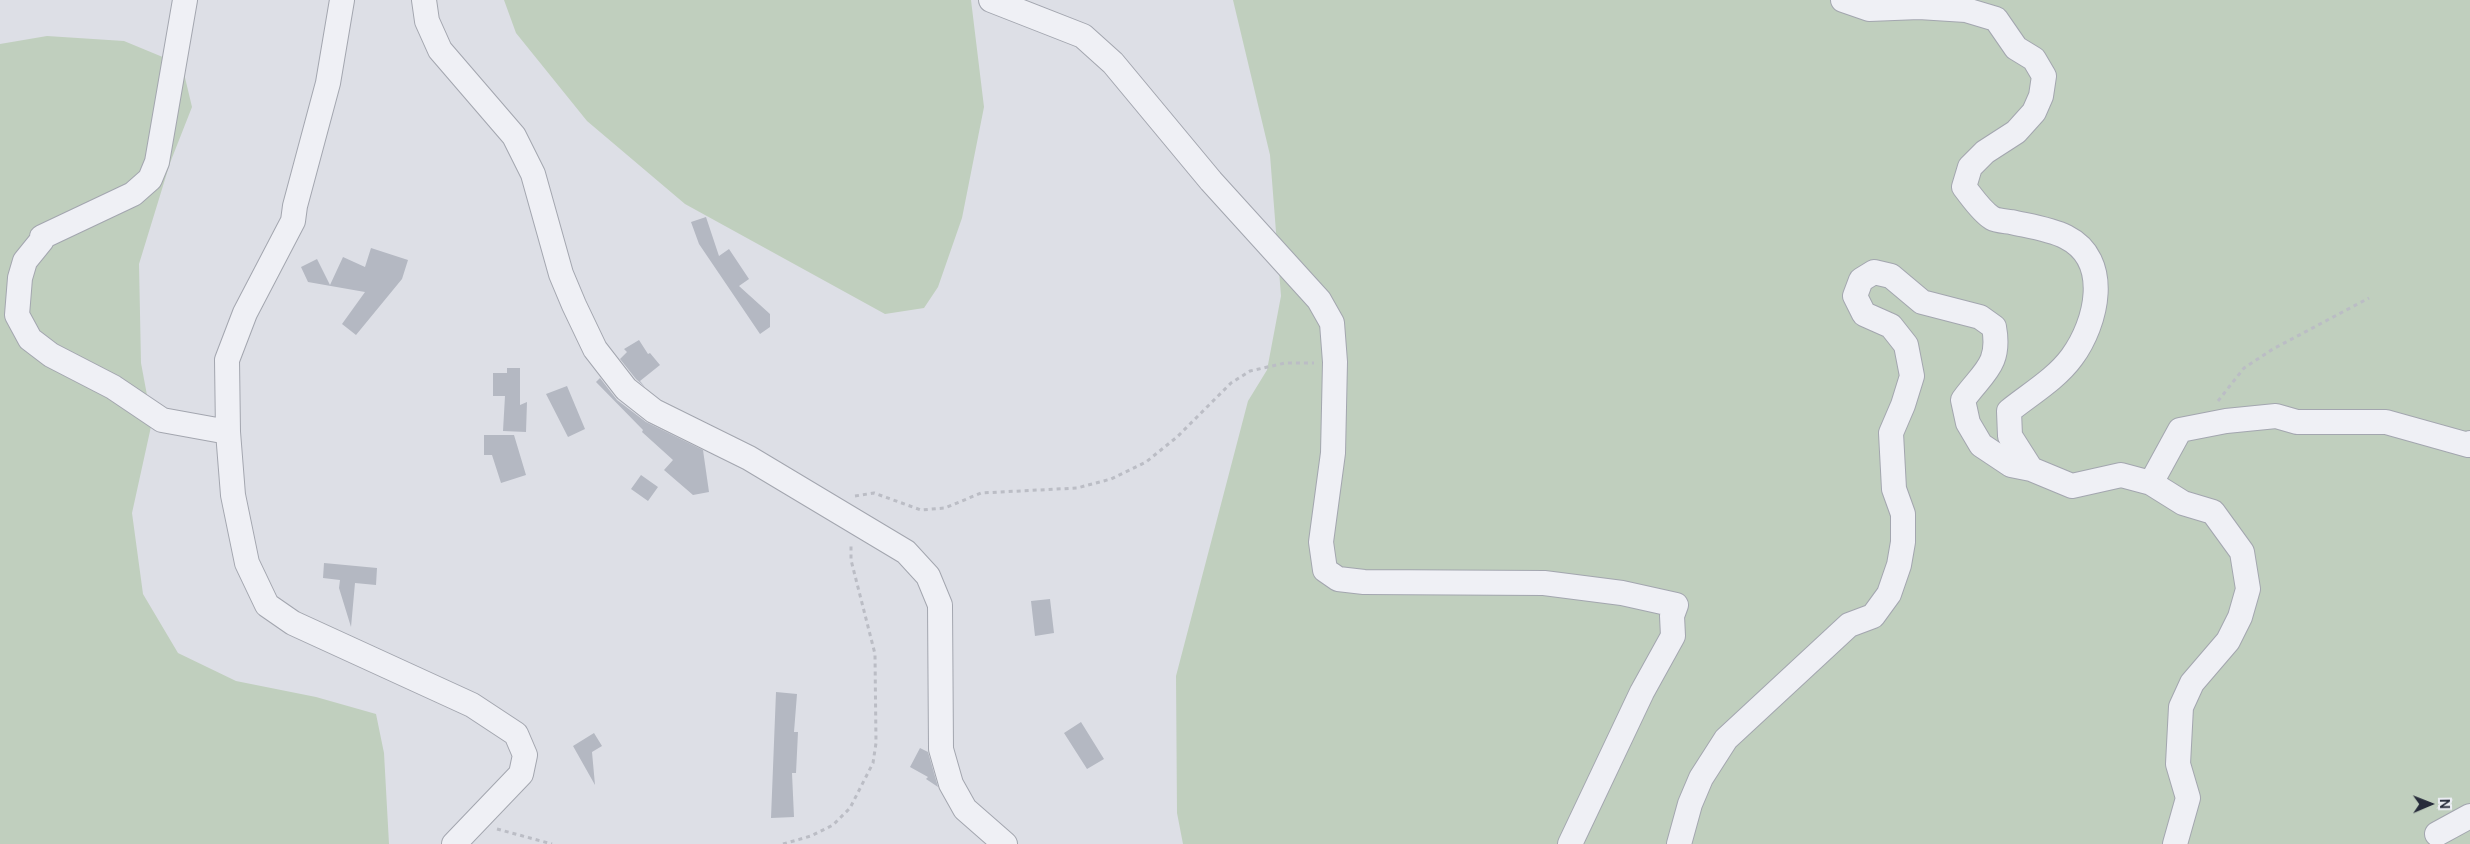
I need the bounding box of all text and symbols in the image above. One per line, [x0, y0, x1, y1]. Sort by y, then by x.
north arrow [2405, 779, 2455, 829]
text: N [2436, 798, 2454, 809]

